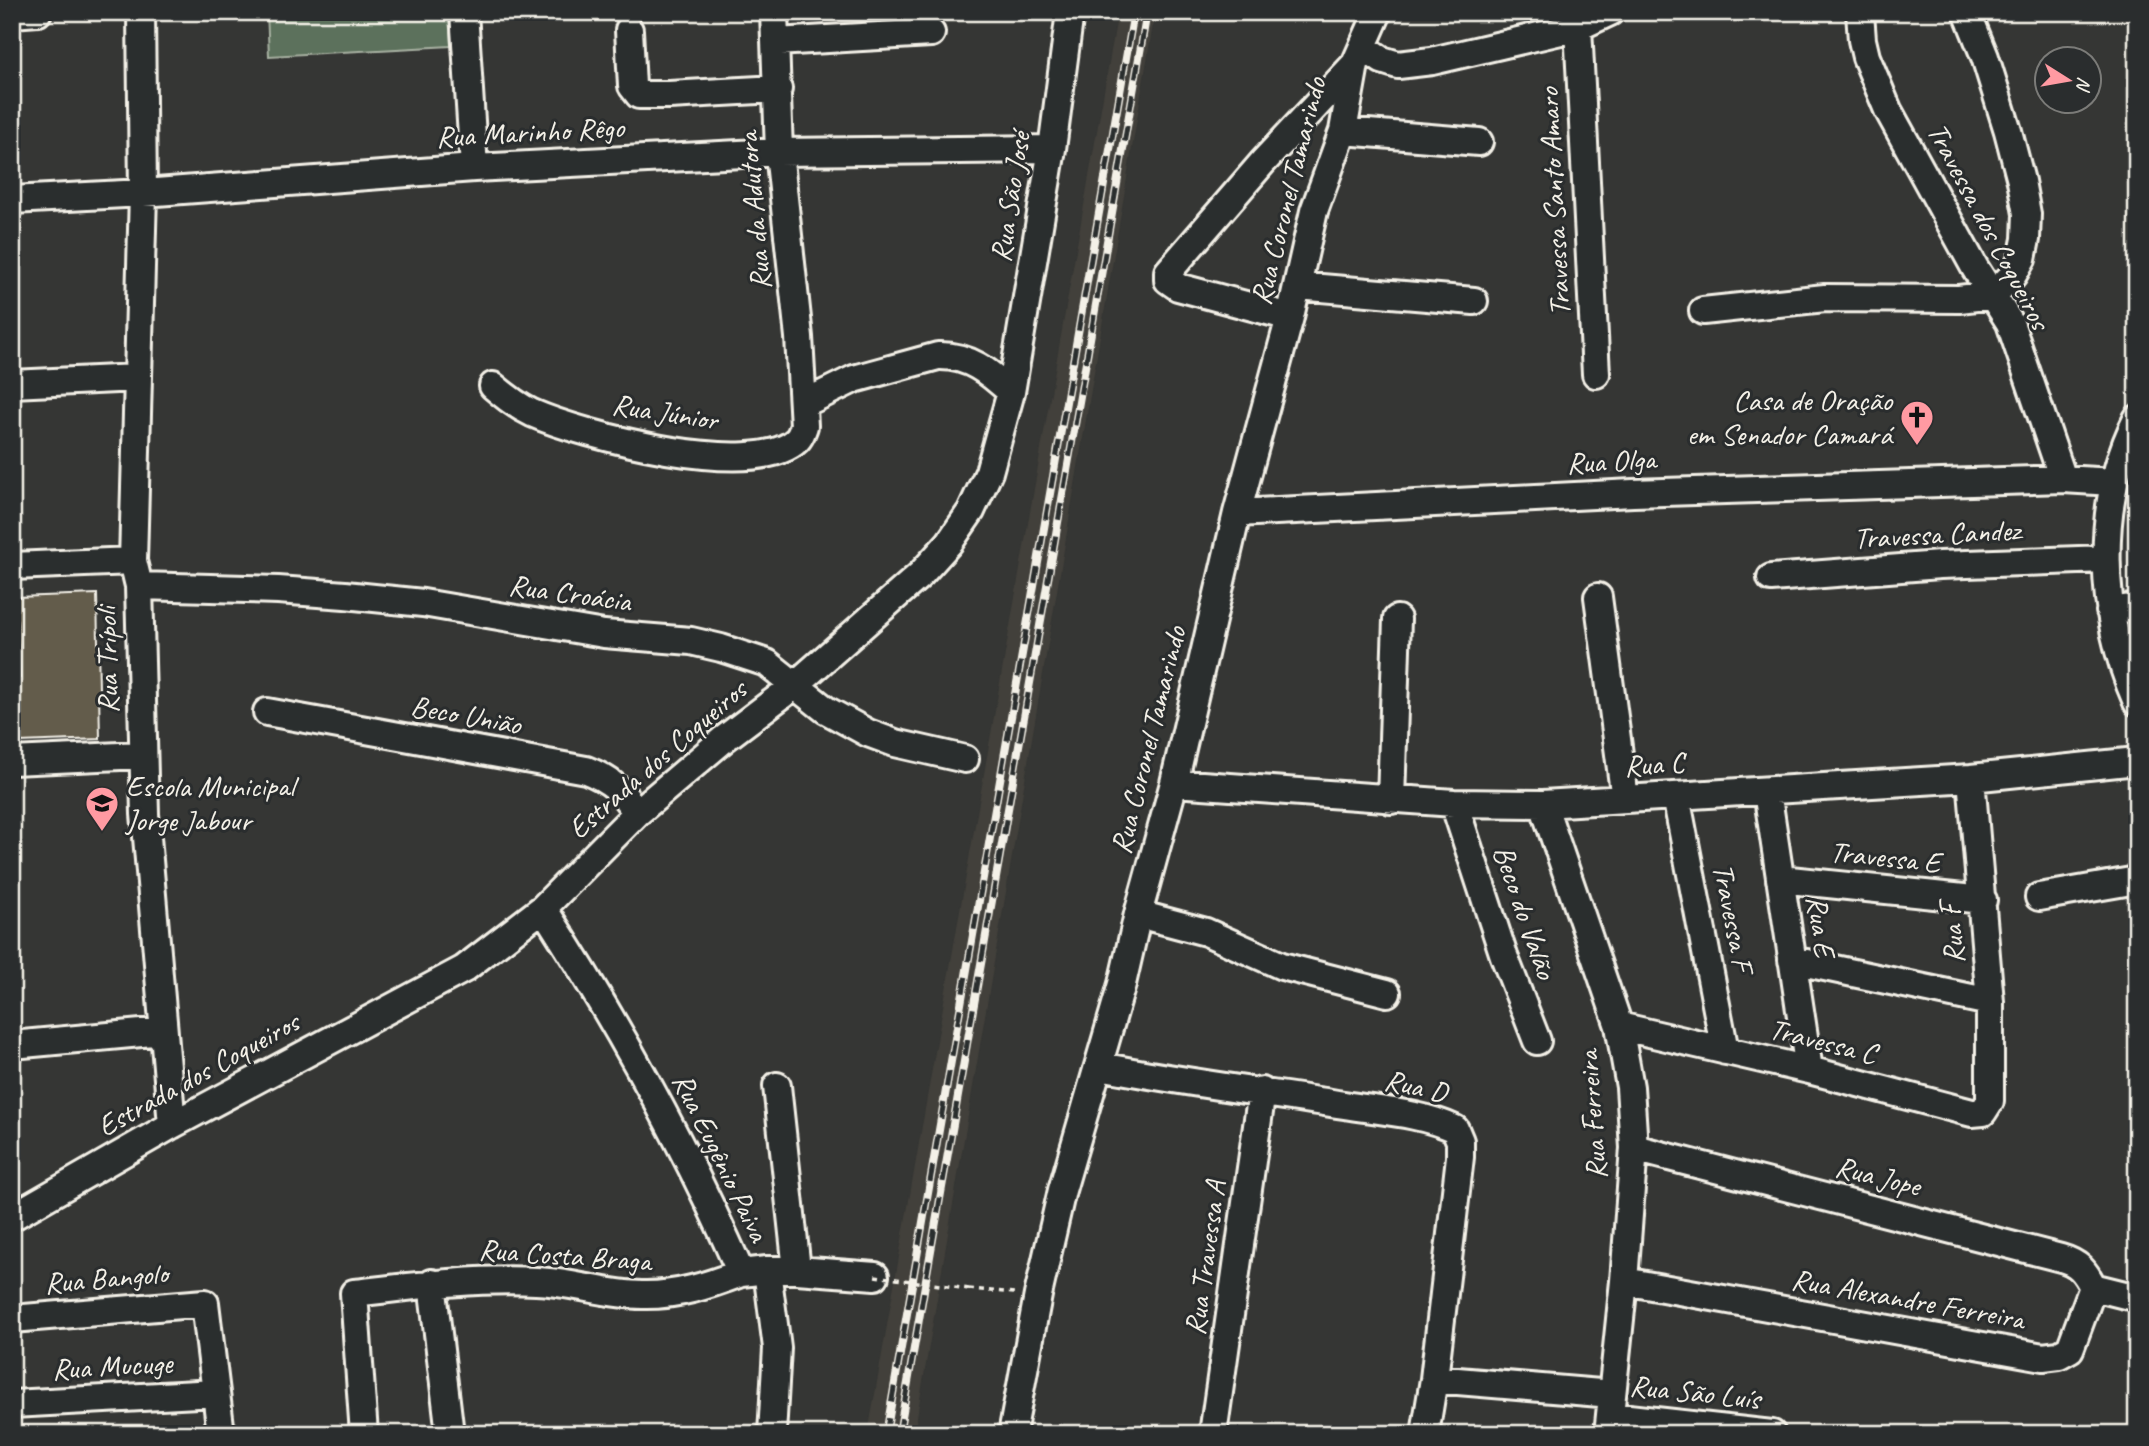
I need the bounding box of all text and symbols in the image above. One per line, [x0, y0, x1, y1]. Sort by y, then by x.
north arrow [2034, 46, 2104, 116]
street label: Rua Coronel Tamarindo [1241, 72, 1335, 309]
text: N [2070, 75, 2097, 94]
street label: Travessa Santo Amaro [1529, 85, 1579, 317]
street label: Rua Marinho Rêgo [435, 108, 626, 156]
street label: Travessa dos Coqueiros [1919, 116, 2061, 338]
street label: Rua São José [981, 125, 1040, 265]
street label: Rua da Adutora [728, 128, 780, 292]
place label: Casa de Oração em Senador Camará [1687, 381, 1895, 453]
street label: Rua Júnior [609, 385, 723, 439]
church icon: Casa de Oração em Senador Camará [1898, 398, 1936, 447]
street label: Rua Olga [1566, 440, 1659, 482]
street label: Travessa Candez [1853, 510, 2025, 557]
street label: Rua Croácia [507, 566, 635, 621]
street label: Rua Trípoli [87, 603, 127, 714]
street label: Rua Coronel Tamarindo [1101, 621, 1195, 858]
street label: Estrada dos Coqueiros [560, 669, 756, 847]
street label: Beco União [408, 687, 525, 744]
street label: Rua C [1623, 743, 1689, 785]
place label: Escola Municipal Jorge Jabour [124, 767, 299, 839]
school or university icon: Escola Municipal Jorge Jabour [83, 784, 121, 833]
street label: Travessa E [1828, 832, 1946, 882]
street label: Beco do Valão [1484, 840, 1566, 985]
street label: Travessa F [1704, 860, 1763, 980]
street label: Rua E [1798, 893, 1845, 963]
street label: Rua F [1930, 896, 1973, 965]
street label: Estrada dos Coqueiros [90, 1001, 308, 1145]
street label: Travessa C [1766, 1009, 1883, 1073]
street label: Rua Ferreira [1568, 1046, 1615, 1181]
street label: Rua D [1381, 1060, 1454, 1112]
street label: Rua Eugênio Paiva [664, 1067, 779, 1249]
street label: Rua Jope [1831, 1147, 1927, 1205]
street label: Rua Travessa A [1175, 1176, 1235, 1338]
street label: Rua Costa Braga [478, 1230, 655, 1280]
street label: Rua Bangolo [43, 1253, 173, 1302]
street label: Rua Alexandre Ferreira [1789, 1260, 2030, 1339]
street label: Rua Mucuge [51, 1344, 175, 1388]
street label: Rua São Luís [1628, 1366, 1765, 1418]

